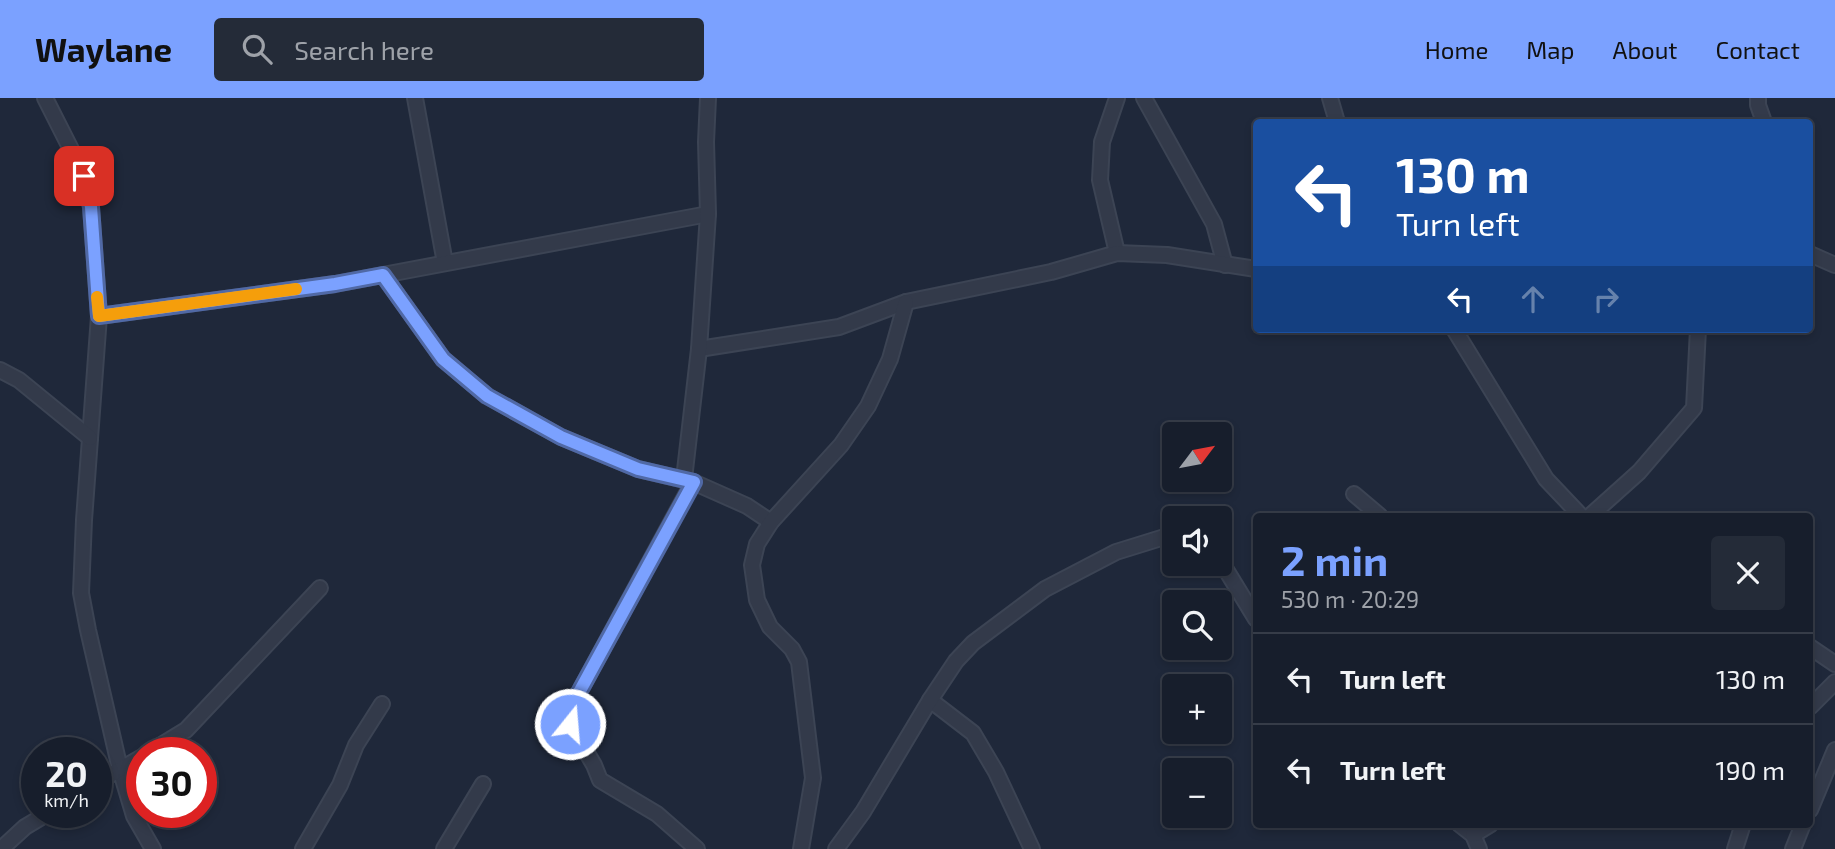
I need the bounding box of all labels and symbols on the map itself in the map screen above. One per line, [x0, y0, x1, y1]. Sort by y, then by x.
pin [54, 146, 114, 206]
north arrow [1162, 422, 1232, 492]
position arrow [533, 687, 607, 761]
speed limit sign: 30 [126, 737, 217, 828]

